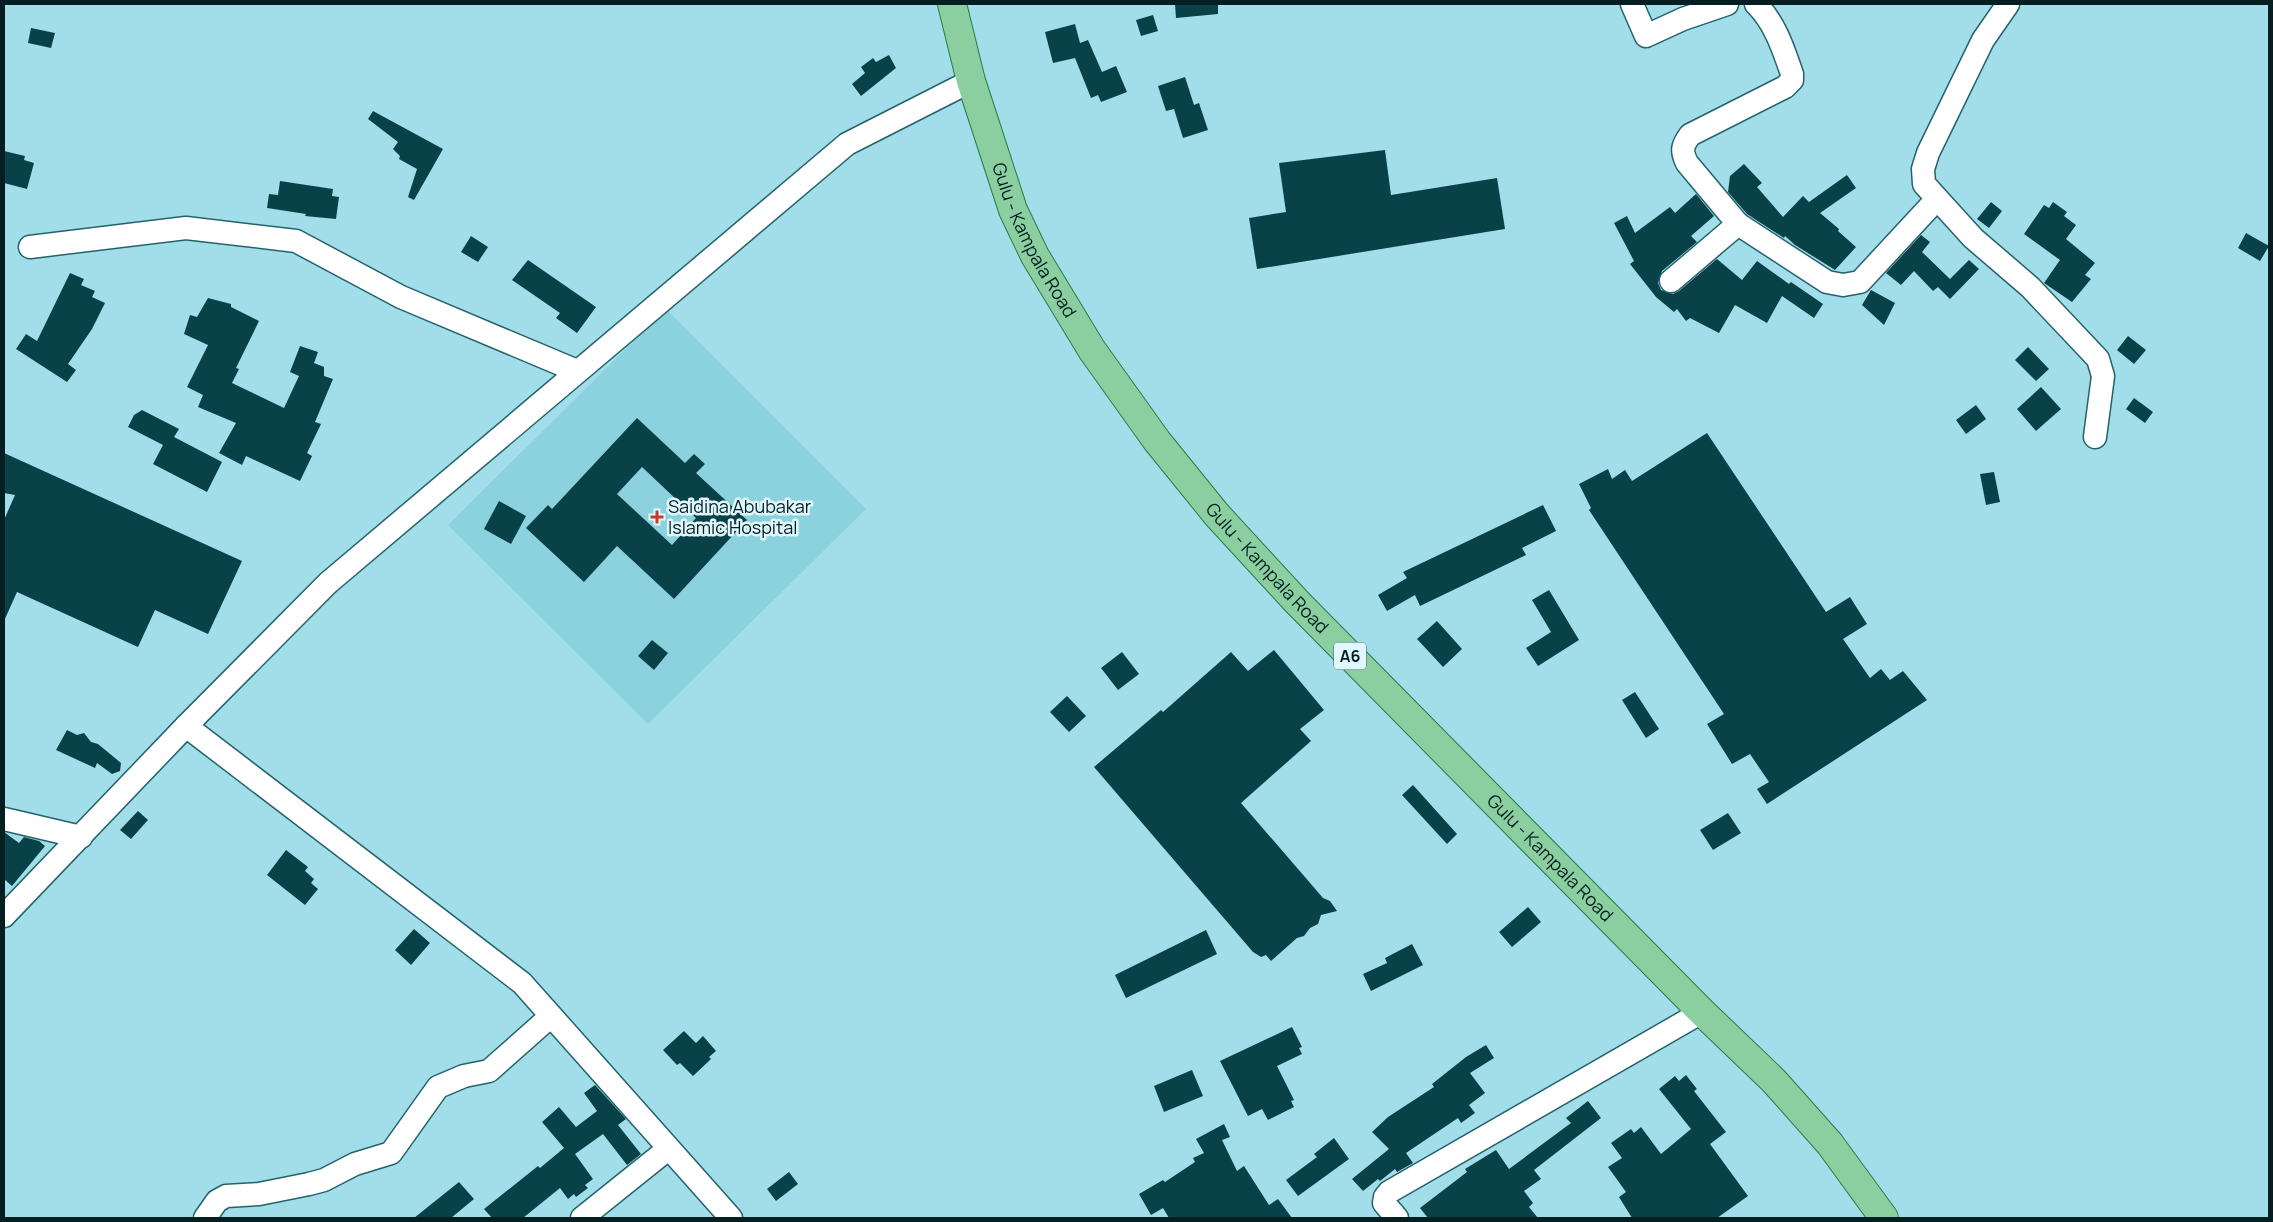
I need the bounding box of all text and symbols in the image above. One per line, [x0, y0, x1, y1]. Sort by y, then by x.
street label: Gulu - Kampala Road [987, 159, 1082, 322]
place label: Saidina Abubakar Islamic Hospital [668, 494, 812, 539]
street label: Gulu - Kampala Road [1201, 497, 1334, 638]
marker: Saidina Abubakar Islamic Hospital [650, 510, 664, 524]
road number: A6 [1334, 642, 1366, 669]
street label: Gulu - Kampala Road [1482, 788, 1619, 926]

